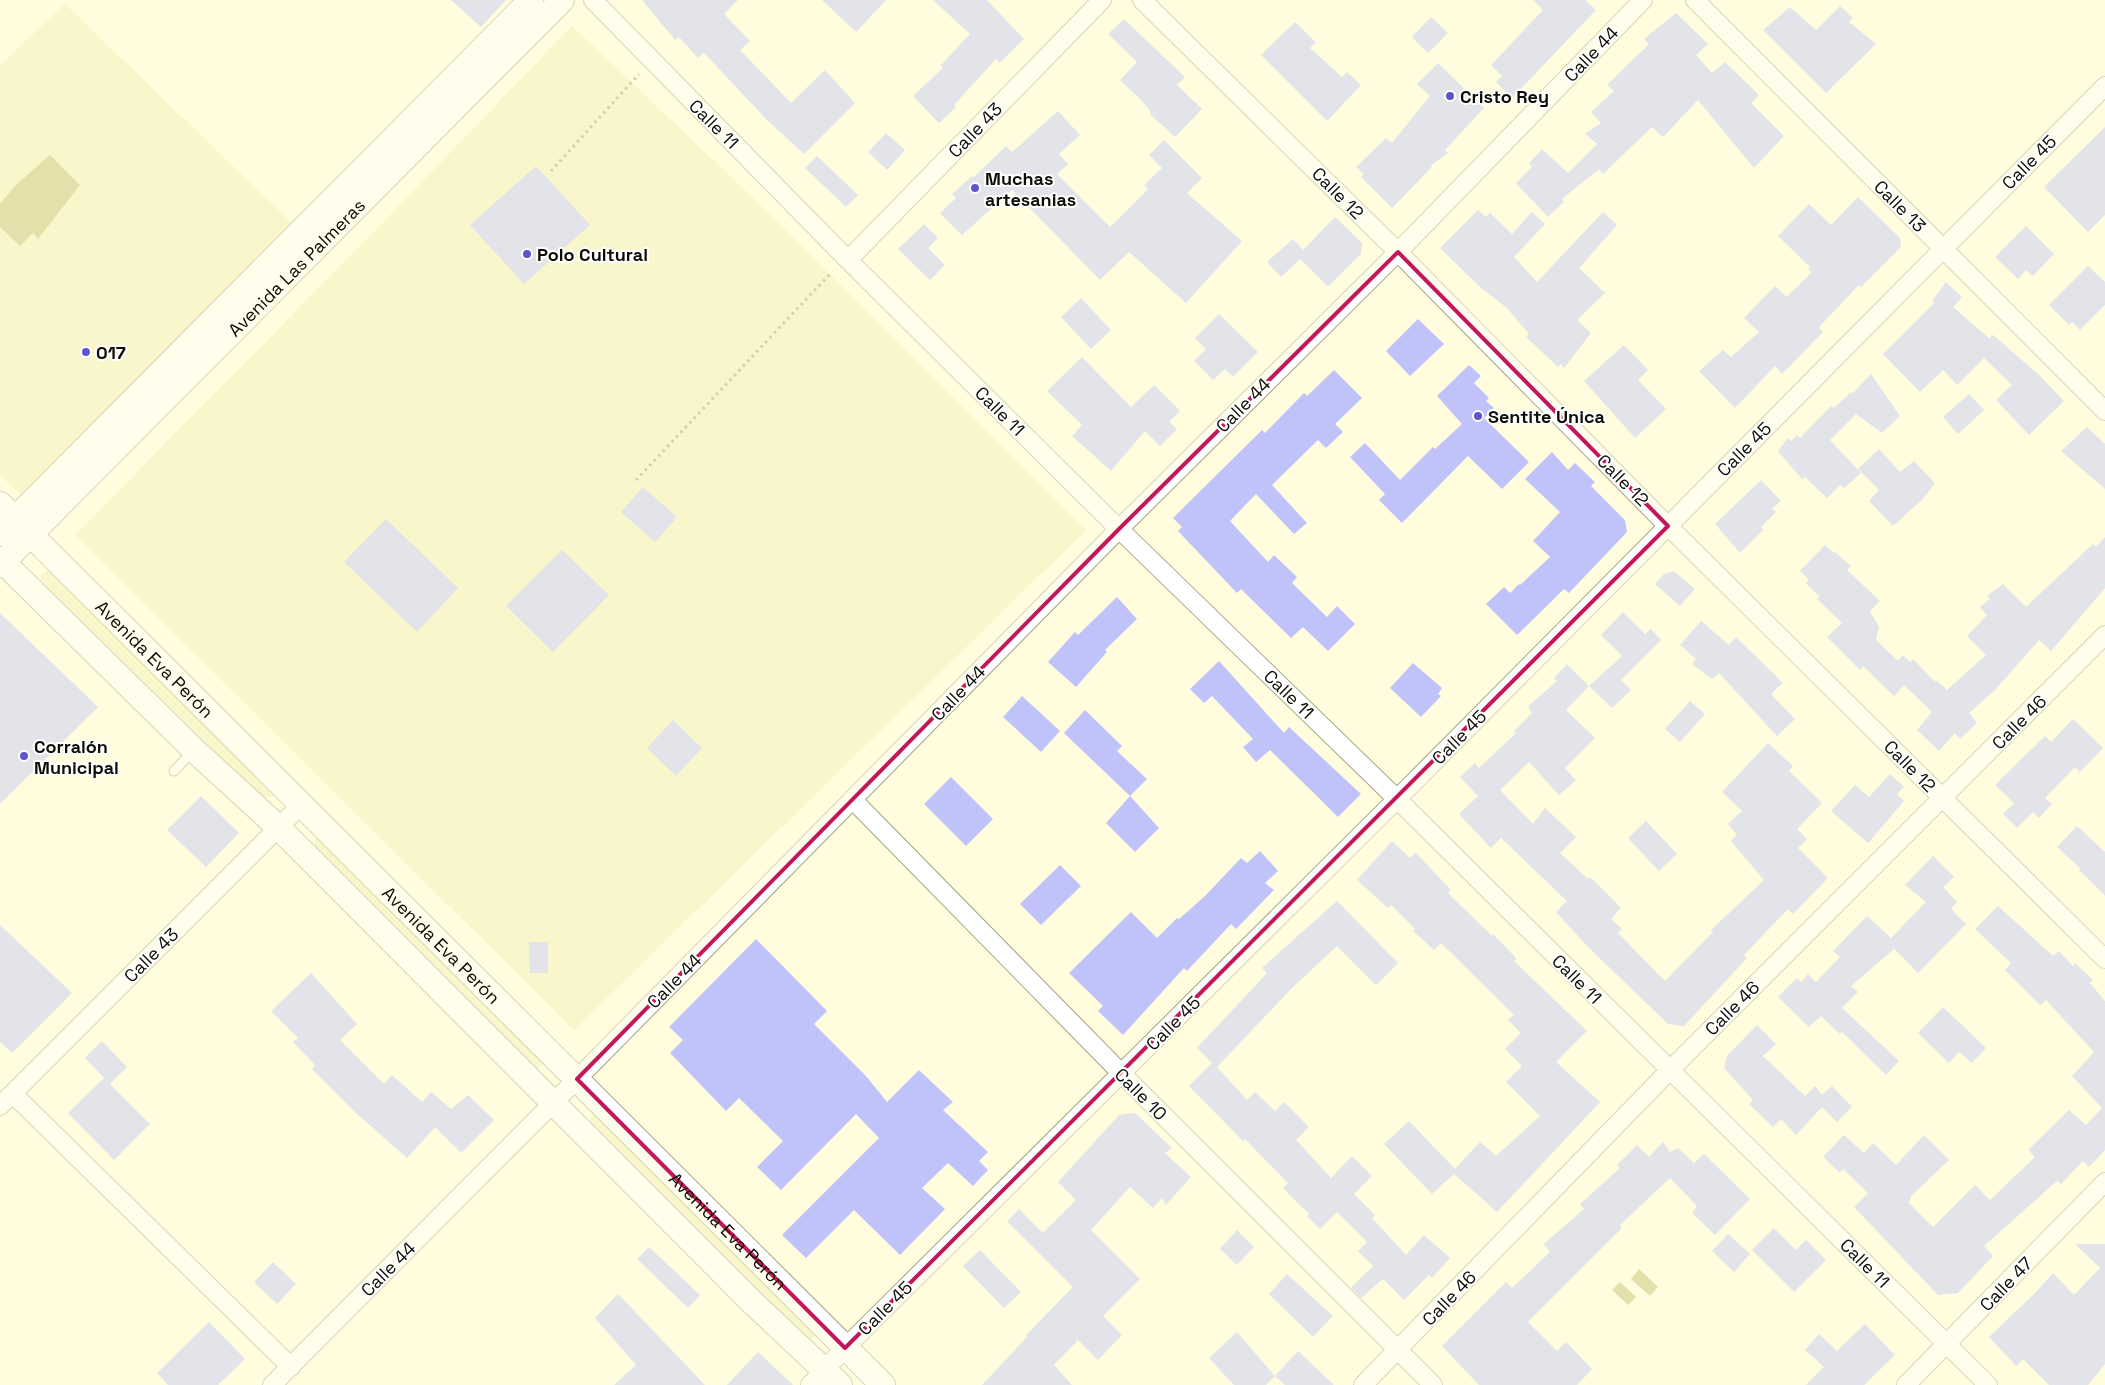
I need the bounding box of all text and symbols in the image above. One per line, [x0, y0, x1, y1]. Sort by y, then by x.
street label: Calle 44 [1559, 21, 1623, 87]
place label: Cristo Rey [1460, 85, 1549, 108]
marker: Cristo Rey [1444, 90, 1456, 102]
street label: Calle 11 [684, 94, 744, 154]
street label: Calle 43 [943, 98, 1007, 162]
street label: Calle 45 [1997, 130, 2061, 194]
street label: Calle 12 [1307, 162, 1369, 224]
place label: Muchas artesanias [985, 167, 1076, 211]
street label: Calle 13 [1869, 175, 1931, 237]
marker: Muchas artesanias [969, 182, 981, 194]
street label: Avenida Las Palmeras [223, 193, 370, 341]
place label: Polo Cultural [537, 243, 648, 266]
marker: Polo Cultural [521, 248, 533, 260]
place label: 017 [96, 341, 126, 364]
marker: 017 [80, 346, 92, 358]
street label: Calle 44 [1211, 373, 1275, 437]
street label: Calle 11 [970, 381, 1030, 441]
place label: Sentite Única [1488, 405, 1605, 428]
marker: Sentite Única [1472, 410, 1484, 422]
street label: Calle 45 [1712, 417, 1776, 481]
street label: Calle 12 [1592, 449, 1654, 511]
street label: Avenida Eva Perón [91, 595, 219, 722]
street label: Calle 44 [926, 660, 990, 726]
street label: Calle 11 [1259, 665, 1319, 723]
street label: Calle 46 [1987, 690, 2051, 754]
street label: Calle 45 [1427, 705, 1491, 769]
place label: Corralón Municipal [34, 735, 119, 779]
street label: Calle 12 [1879, 735, 1941, 797]
marker: Corralón Municipal [18, 750, 30, 762]
street label: Avenida Eva Perón [378, 881, 506, 1008]
street label: Calle 43 [119, 923, 183, 987]
street label: Calle 44 [642, 949, 706, 1013]
street label: Calle 11 [1547, 949, 1607, 1009]
street label: Calle 46 [1700, 976, 1764, 1040]
street label: Calle 45 [1141, 991, 1205, 1055]
street label: Calle 10 [1110, 1063, 1172, 1125]
street label: Avenida Eva Perón [665, 1167, 792, 1295]
street label: Calle 11 [1835, 1233, 1895, 1293]
street label: Calle 44 [356, 1237, 420, 1301]
street label: Calle 47 [1975, 1252, 2037, 1316]
street label: Calle 46 [1417, 1265, 1481, 1331]
street label: Calle 45 [853, 1276, 917, 1340]

